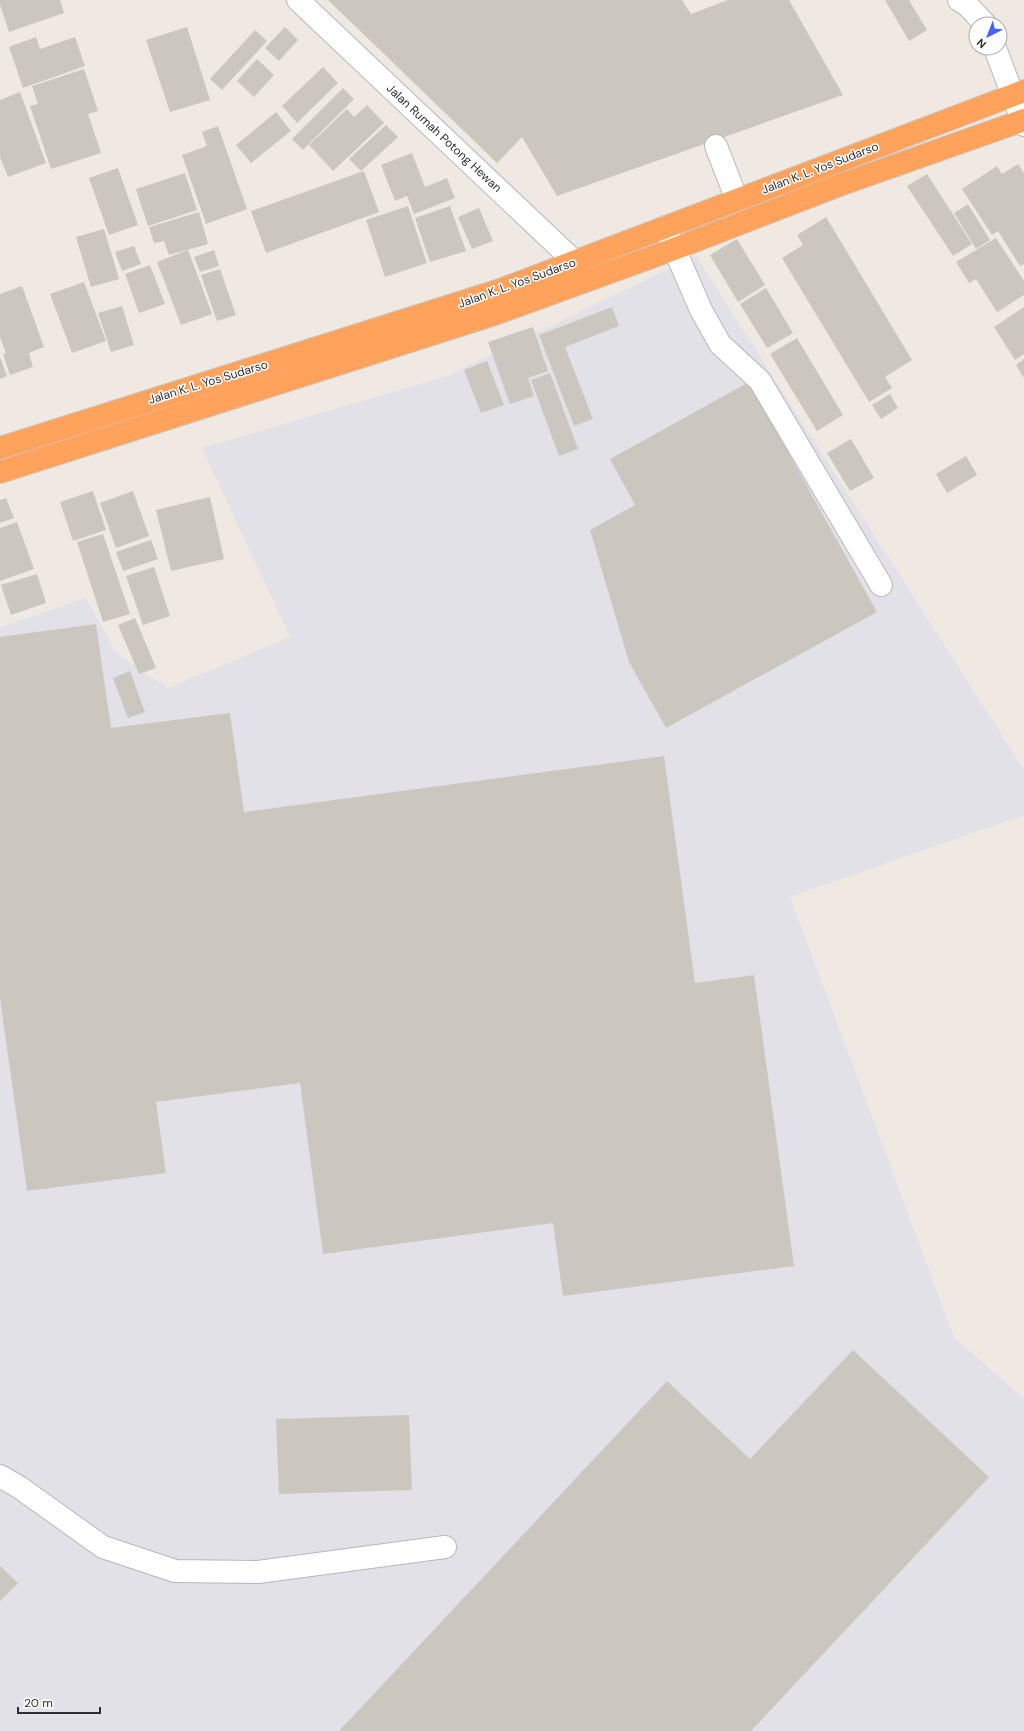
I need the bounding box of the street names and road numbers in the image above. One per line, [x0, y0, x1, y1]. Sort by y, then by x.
street label: Jalan Rumah Potong Hewan [383, 80, 505, 196]
street label: Jalan K. L. Yos Sudarso [759, 138, 881, 198]
street label: Jalan K. L. Yos Sudarso [456, 254, 578, 312]
street label: Jalan K. L. Yos Sudarso [146, 356, 270, 408]

